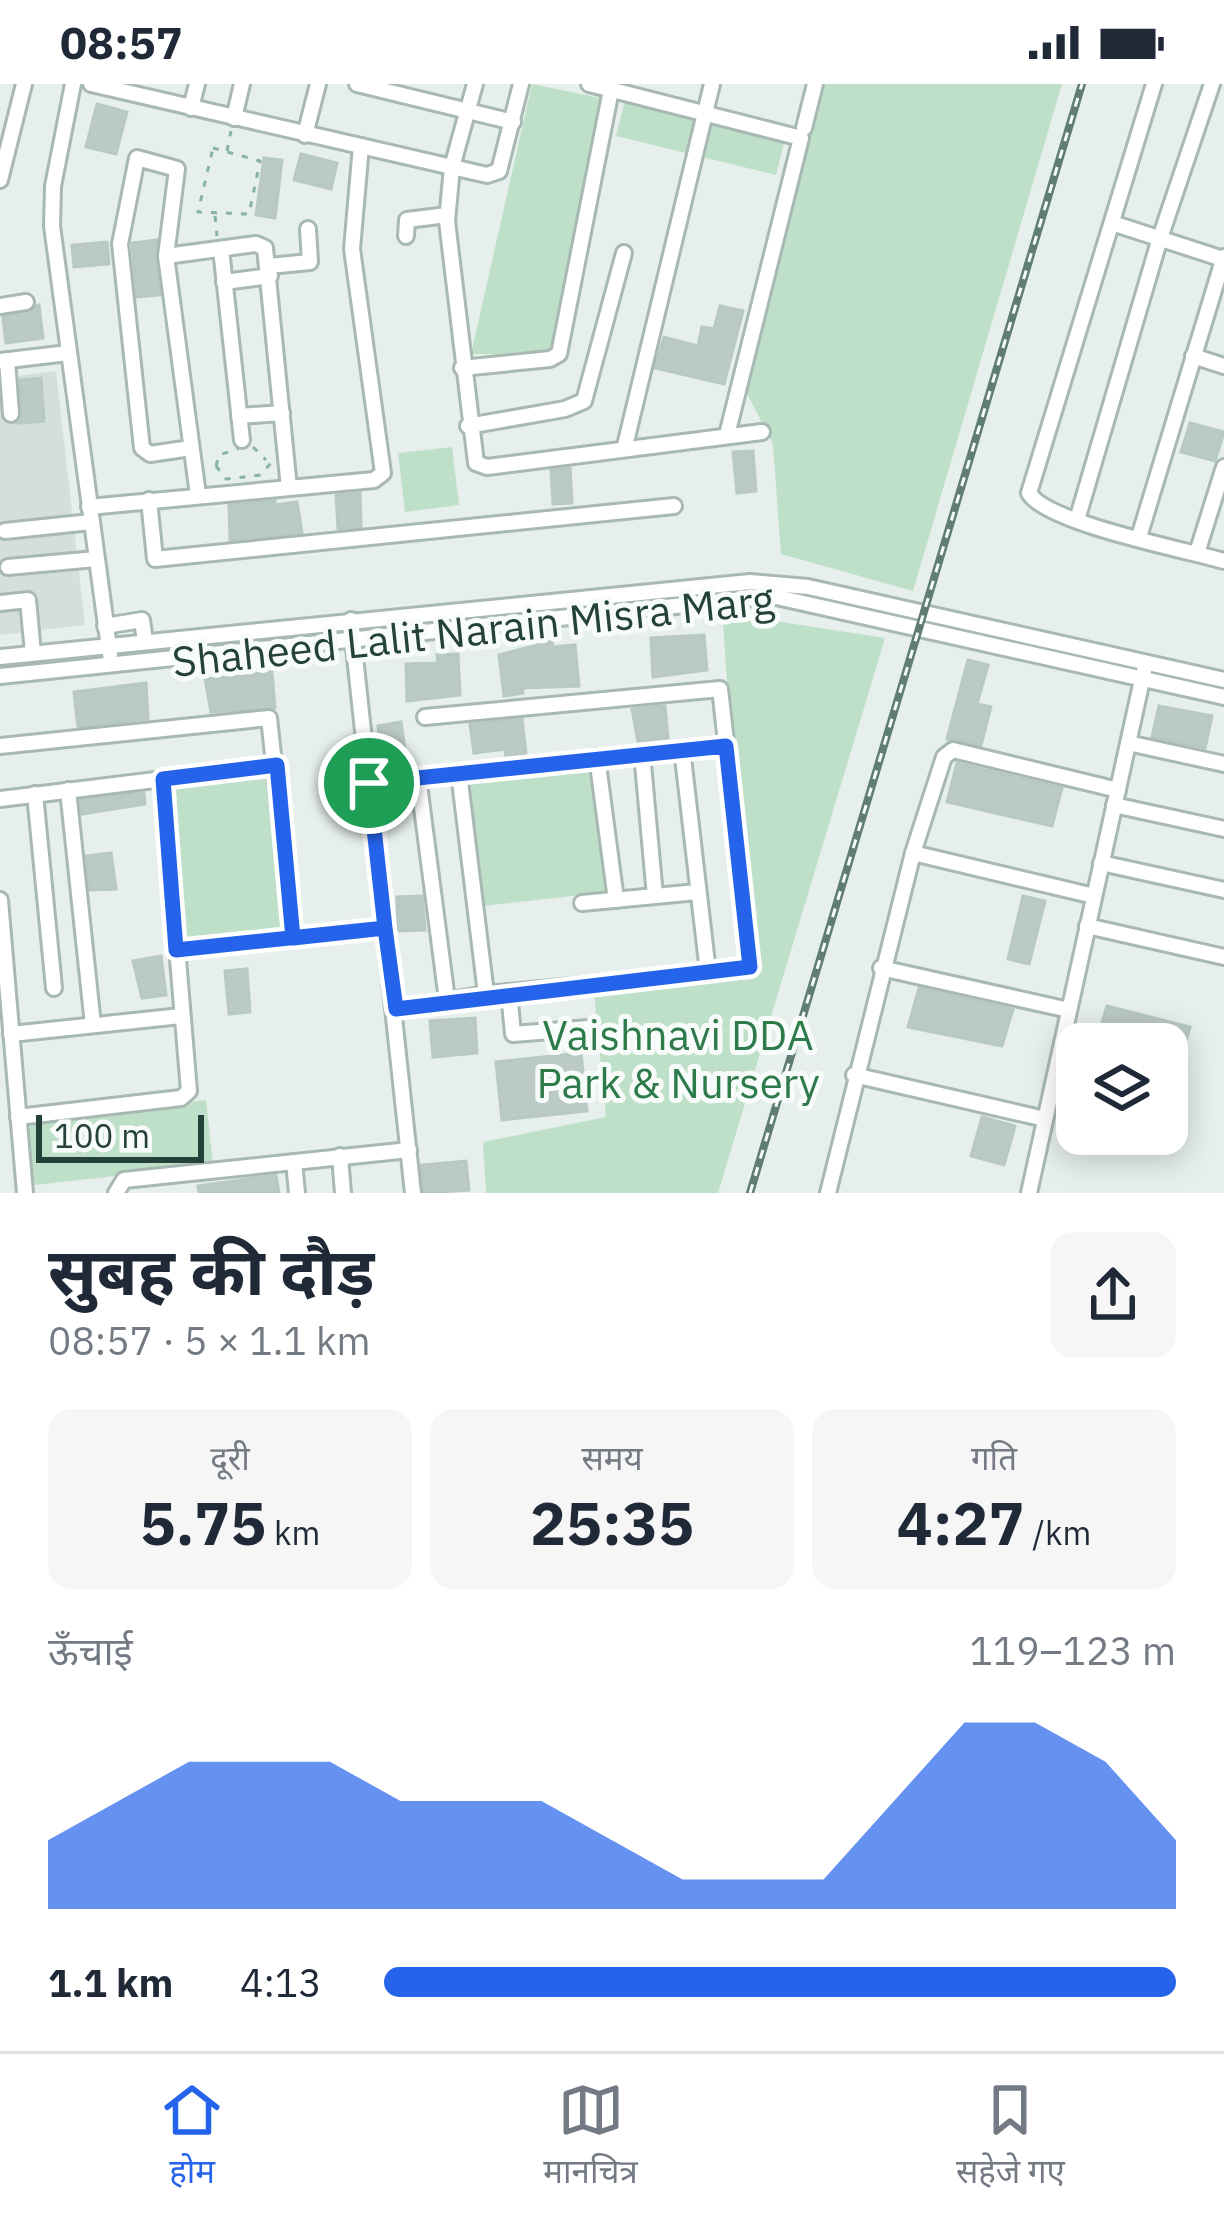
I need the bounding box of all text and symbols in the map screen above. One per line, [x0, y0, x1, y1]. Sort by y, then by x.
text: 08:57 [60, 13, 183, 71]
street label: Shaheed Lalit Narain Misra Marg [169, 571, 777, 689]
pin [318, 732, 420, 834]
icon: arrive [336, 750, 402, 816]
park label: Vaishnavi DDA Park & Nursery [536, 1007, 820, 1110]
map controls [1056, 1023, 1188, 1155]
button: layers [1056, 1023, 1188, 1155]
scale bar [36, 1109, 204, 1162]
text: 100 m [54, 1114, 150, 1157]
text: सुबह की दौड़ [48, 1227, 374, 1313]
button: share [1050, 1232, 1176, 1358]
text: 08:57 · 5 × 1.1 km [48, 1315, 371, 1366]
text: दूरी [210, 1436, 250, 1479]
text: समय [581, 1436, 643, 1479]
text: गति [971, 1436, 1017, 1479]
text: 5.75 [140, 1483, 266, 1562]
text: 25:35 [530, 1483, 694, 1562]
text: 4:27 [897, 1483, 1025, 1562]
text: km [266, 1511, 320, 1554]
text: /km [1025, 1511, 1091, 1554]
text: ऊँचाई [48, 1625, 133, 1676]
text: 119–123 m [969, 1625, 1176, 1676]
text: 1.1 km [48, 1957, 173, 2008]
text: 4:13 [240, 1957, 322, 2008]
tab: होम [159, 2077, 225, 2196]
tab: मानचित्र [543, 2077, 638, 2196]
tab: सहेजे गए [956, 2077, 1065, 2196]

